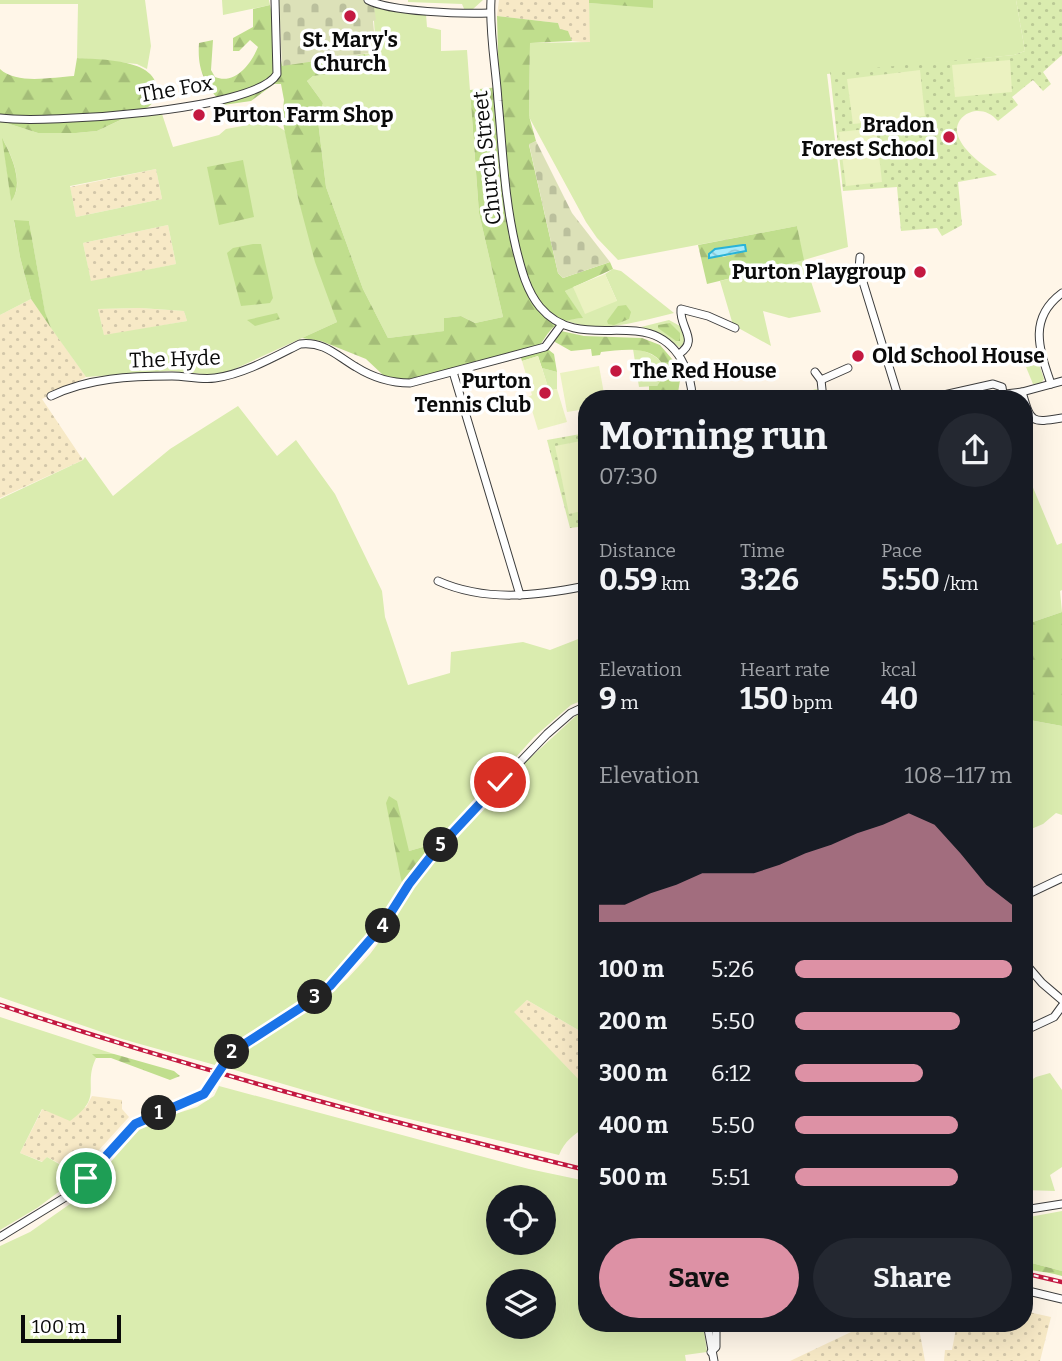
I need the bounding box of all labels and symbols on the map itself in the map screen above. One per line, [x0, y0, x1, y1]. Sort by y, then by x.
marker: St. Mary's Church [342, 8, 358, 24]
place label: St. Mary's Church [302, 27, 398, 77]
street label: The Fox [137, 70, 215, 108]
street label: Church Street [467, 89, 507, 226]
place label: Purton Farm Shop [213, 102, 394, 128]
marker: Purton Farm Shop [191, 107, 207, 123]
place label: Bradon Forest School [801, 112, 935, 162]
marker: Bradon Forest School [941, 129, 957, 145]
place label: Purton Playgroup [732, 259, 906, 285]
marker: Purton Playgroup [912, 264, 928, 280]
place label: Old School House [872, 343, 1045, 369]
street label: The Hyde [129, 344, 221, 374]
marker: Old School House [850, 348, 866, 364]
place label: The Red House [630, 358, 777, 384]
marker: The Red House [608, 363, 624, 379]
place label: Purton Tennis Club [415, 368, 531, 418]
marker: Purton Tennis Club [537, 385, 553, 401]
pin [470, 752, 530, 812]
pin: 5 [424, 828, 458, 862]
pin: 4 [366, 908, 400, 944]
pin: 3 [298, 979, 332, 1014]
pin: 2 [215, 1034, 250, 1070]
pin: 1 [142, 1096, 176, 1130]
pin [56, 1148, 116, 1208]
scale bar [21, 1312, 121, 1344]

